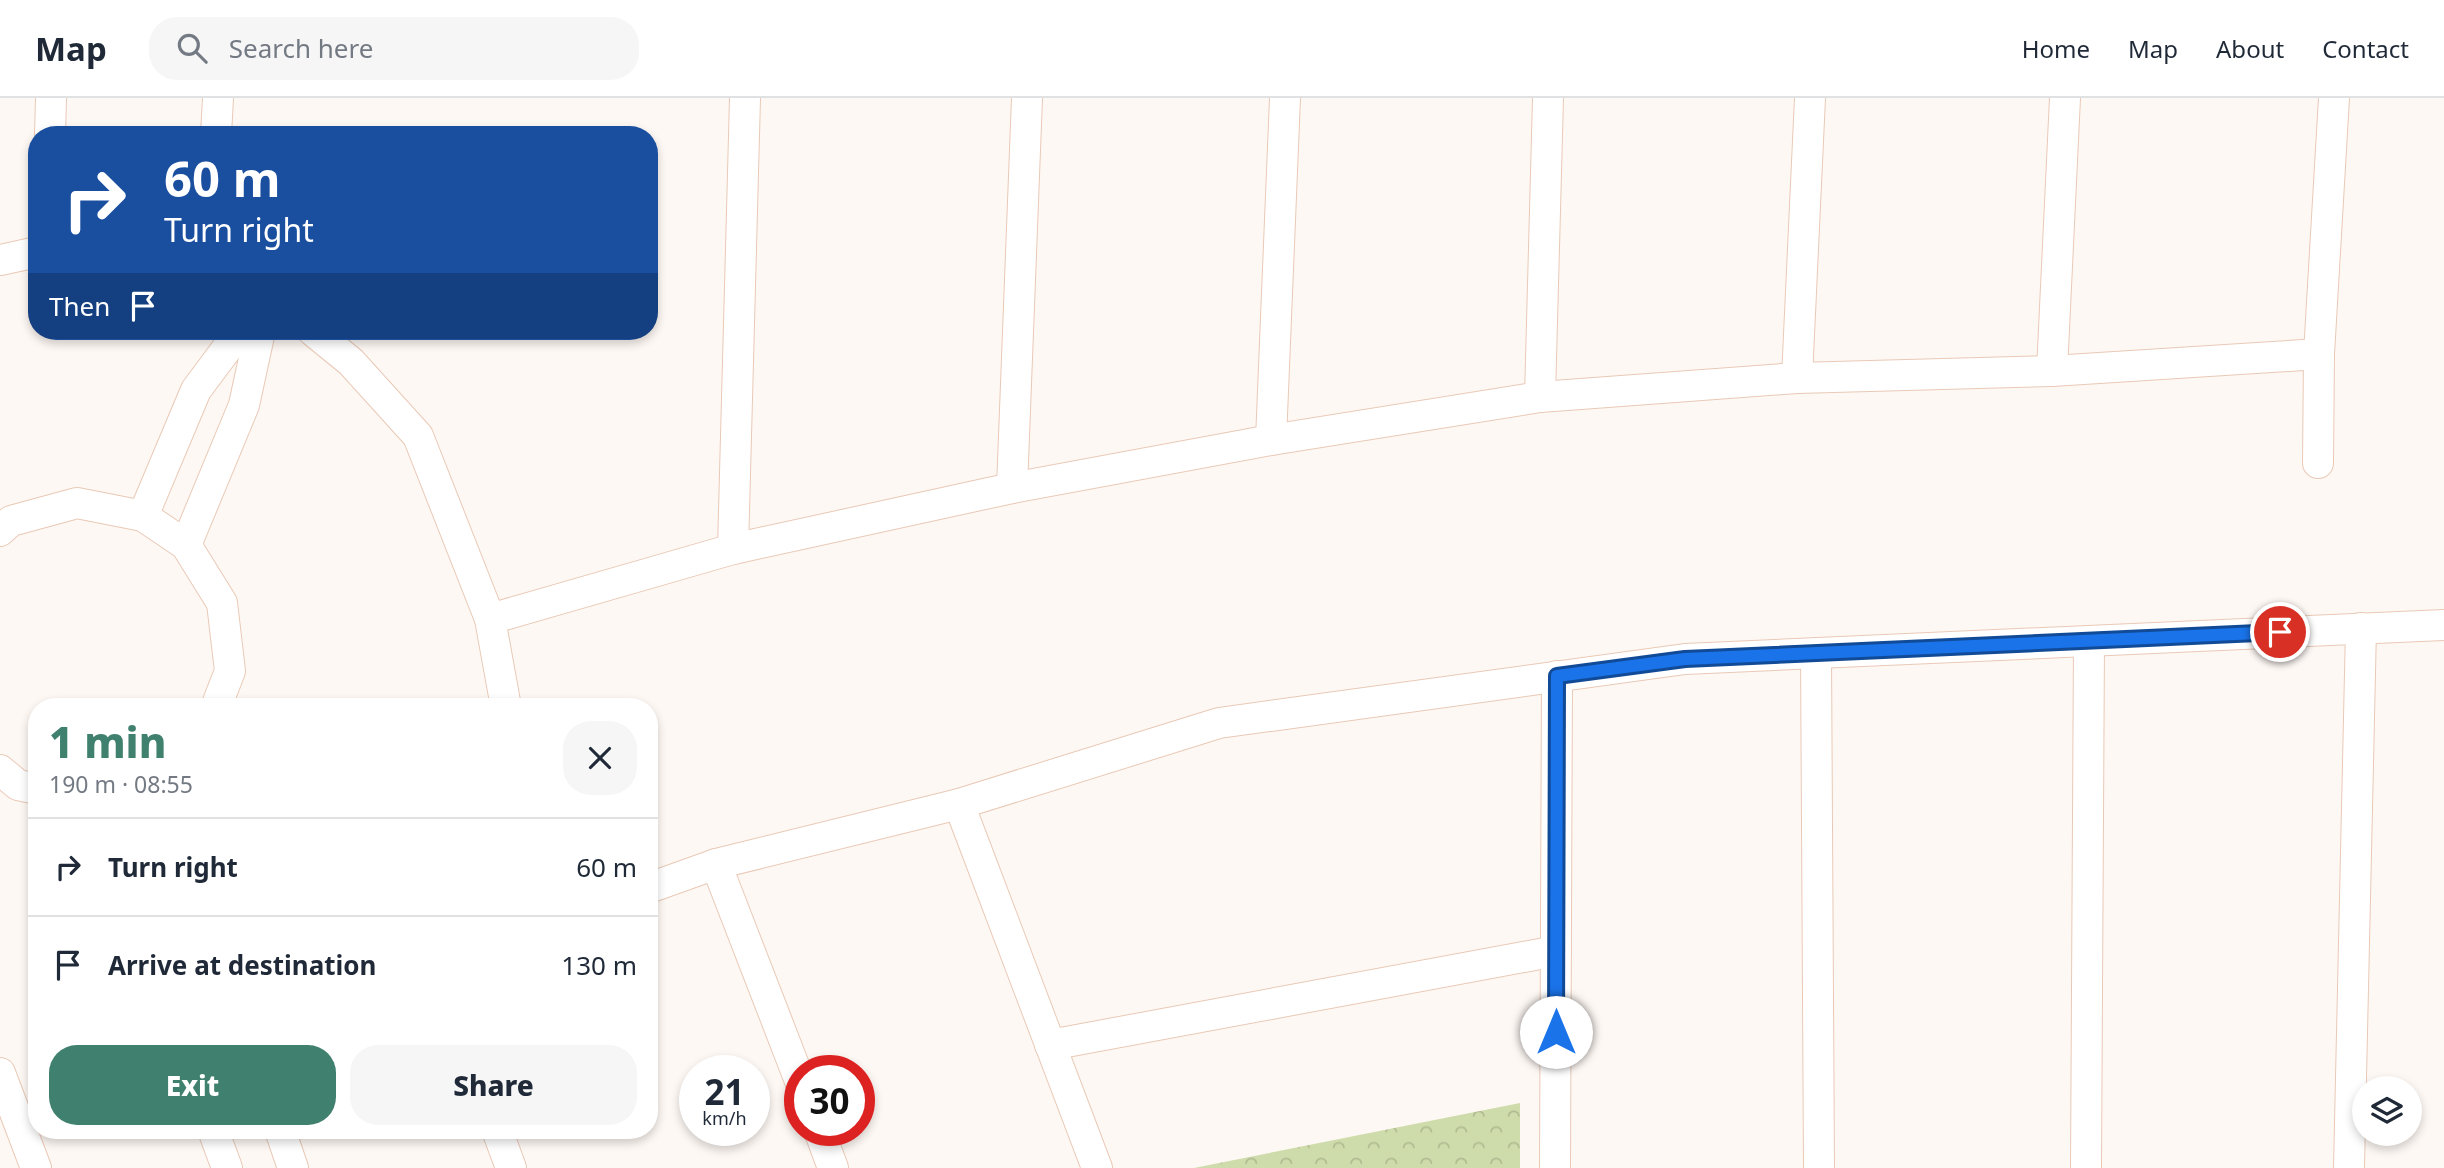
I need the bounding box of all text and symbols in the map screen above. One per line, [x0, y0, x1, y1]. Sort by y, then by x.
search box [149, 17, 639, 80]
text: Map [35, 26, 107, 71]
icon: search [173, 29, 211, 67]
text: Search here [229, 30, 373, 66]
text: Home [2022, 32, 2090, 65]
text: Map [2128, 32, 2178, 65]
text: About [2216, 32, 2284, 65]
text: Contact [2322, 32, 2409, 65]
text: 60 m [164, 145, 281, 211]
icon: right [49, 154, 140, 245]
text: Turn right [164, 208, 314, 251]
icon: arrive [124, 287, 162, 325]
text: Then [49, 288, 110, 324]
pin [2250, 602, 2310, 662]
icon: arrive [2261, 613, 2299, 651]
text: 1 min [49, 713, 166, 770]
button: close [563, 721, 637, 795]
text: 190 m · 08:55 [49, 768, 193, 800]
icon: right [49, 848, 87, 886]
text: Turn right [108, 849, 238, 885]
text: 60 m [576, 849, 637, 885]
icon: arrive [49, 946, 87, 984]
text: Arrive at destination [108, 947, 377, 983]
text: 130 m [561, 947, 637, 983]
position arrow [1519, 995, 1593, 1069]
button: Exit [49, 1045, 336, 1125]
button: Share [350, 1045, 637, 1125]
speed limit sign: 30 [784, 1055, 875, 1146]
text: 21 [704, 1068, 745, 1115]
map controls [2352, 1076, 2422, 1146]
button: layers [2352, 1076, 2422, 1146]
text: km/h [702, 1106, 747, 1130]

